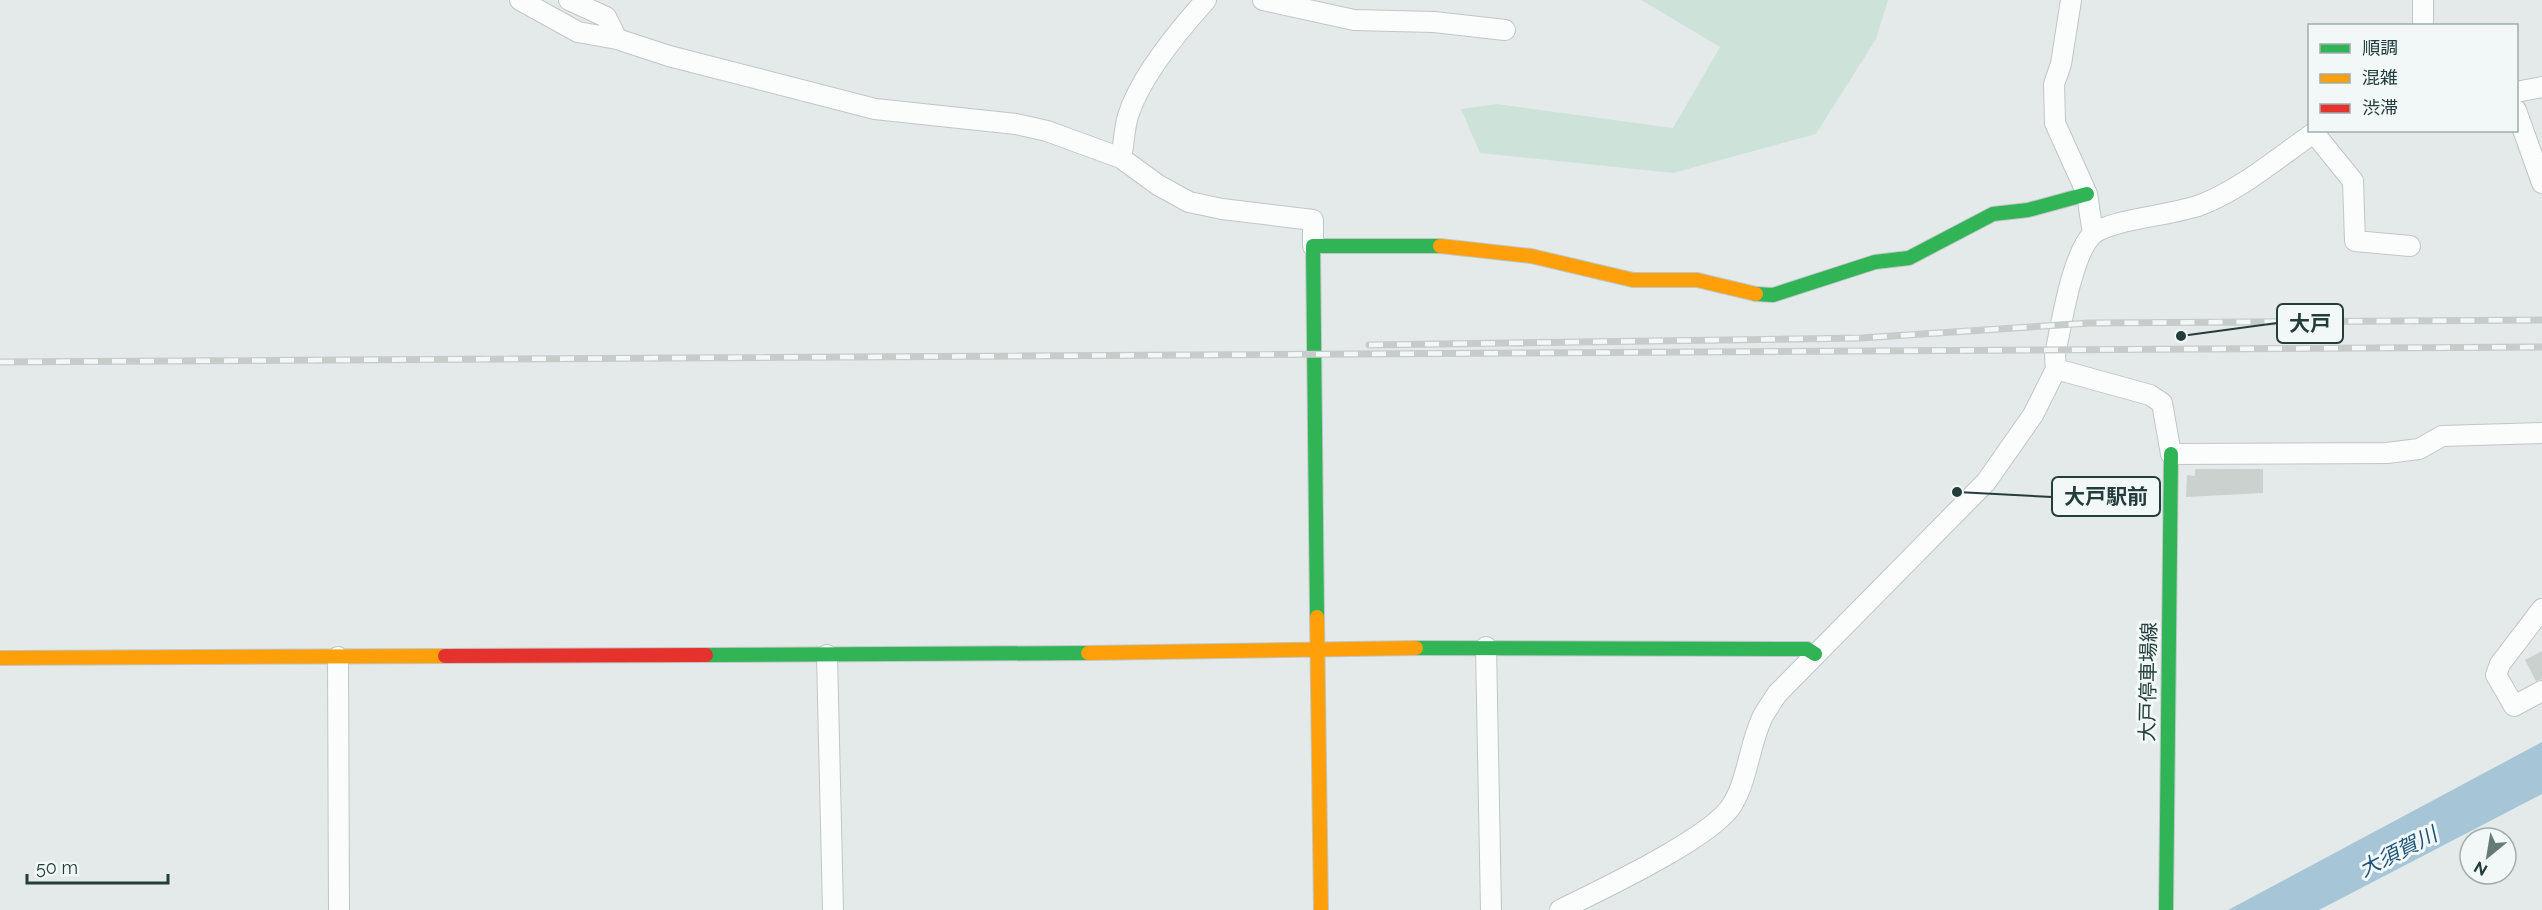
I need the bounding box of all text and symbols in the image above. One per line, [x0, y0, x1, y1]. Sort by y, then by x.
legend [2308, 24, 2518, 132]
text: 順調 [2362, 37, 2398, 58]
text: 混雑 [2362, 67, 2398, 88]
text: 渋滞 [2362, 97, 2398, 118]
callout: 大戸 [2277, 304, 2343, 343]
text: 大戸 [2289, 311, 2331, 336]
callout: 大戸駅前 [2052, 477, 2160, 516]
text: 大戸駅前 [2064, 484, 2148, 509]
street label: 大戸停車場線 [2135, 622, 2161, 742]
water label: 大須賀川 [2355, 820, 2443, 882]
north arrow [2458, 826, 2518, 886]
scale bar [27, 847, 168, 885]
text: 50 m [36, 857, 78, 878]
text: N [2471, 857, 2491, 880]

